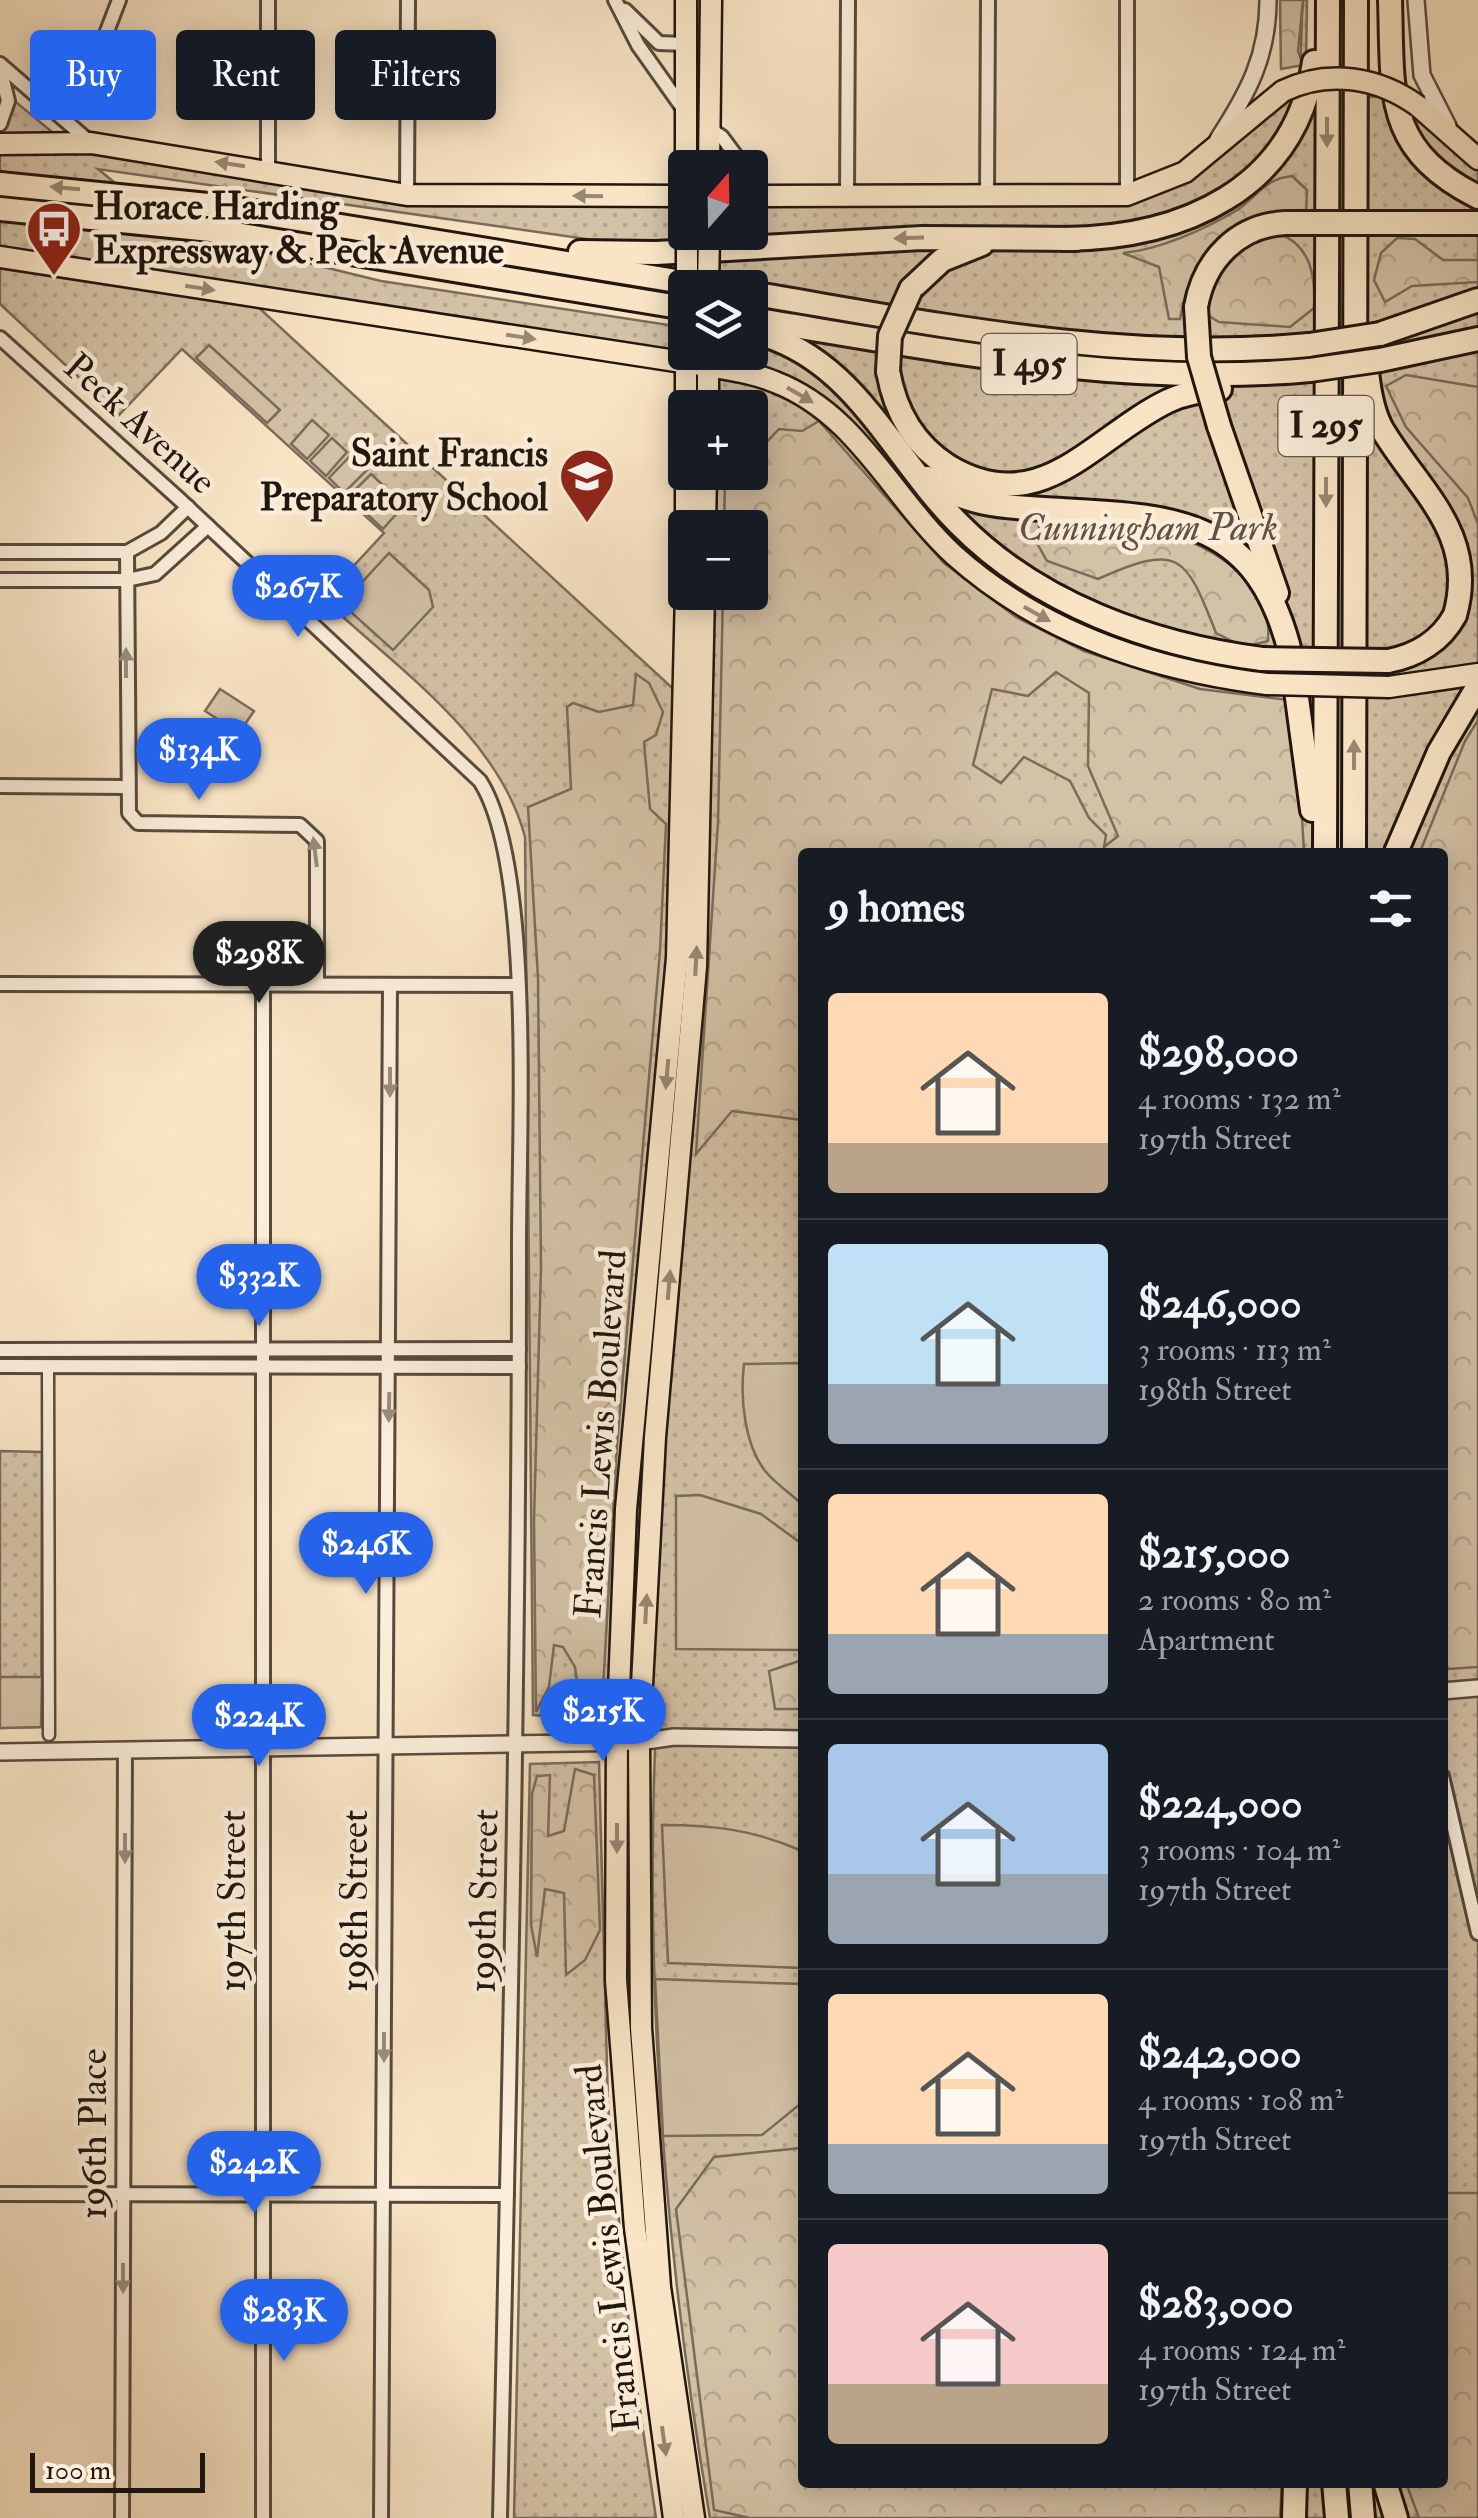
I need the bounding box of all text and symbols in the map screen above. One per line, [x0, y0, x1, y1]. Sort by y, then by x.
chip: Buy [30, 30, 156, 120]
chip: Rent [176, 30, 315, 120]
chip: Filters [335, 30, 496, 120]
one-way arrow [1319, 117, 1335, 149]
north arrow [668, 150, 768, 250]
map controls [668, 150, 768, 610]
one-way arrow [214, 156, 245, 171]
one-way arrow [49, 180, 81, 196]
place label: Horace Harding Expressway & Peck Avenue [93, 183, 504, 275]
one-way arrow [571, 187, 603, 203]
bus stop icon: Horace Harding Expressway & Peck Avenue [24, 199, 84, 278]
one-way arrow [892, 231, 924, 247]
button: layers [668, 270, 768, 370]
one-way arrow [185, 281, 216, 296]
one-way arrow [506, 330, 538, 346]
road number: I 495 [982, 334, 1076, 394]
street label: Peck Avenue [54, 343, 226, 505]
one-way arrow [786, 386, 815, 403]
button: + [668, 390, 768, 490]
road number: I 295 [1278, 396, 1374, 456]
place label: Saint Francis Preparatory School [260, 430, 548, 522]
school or university icon: Saint Francis Preparatory School [557, 446, 617, 525]
one-way arrow [1318, 477, 1334, 509]
park label: Cunningham Park [1018, 504, 1278, 552]
button: − [668, 510, 768, 610]
pin: $267K [228, 555, 368, 640]
text: $267K [254, 567, 342, 607]
one-way arrow [1023, 604, 1051, 622]
one-way arrow [118, 646, 134, 678]
pin: $134K [129, 718, 269, 803]
text: $134K [158, 730, 240, 770]
one-way arrow [1346, 739, 1362, 771]
one-way arrow [307, 836, 323, 867]
icon: filters [1363, 881, 1418, 936]
text: 9 homes [828, 882, 965, 934]
pin: $298K [189, 921, 329, 1006]
text: $298K [215, 933, 303, 973]
one-way arrow [688, 945, 704, 977]
text: $298,000 [1138, 1027, 1299, 1079]
icon: home [908, 1033, 1028, 1153]
one-way arrow [658, 1059, 674, 1091]
one-way arrow [382, 1067, 398, 1099]
text: 4 rooms · 132 m² [1138, 1079, 1341, 1119]
text: 197th Street [1138, 1119, 1291, 1159]
pin: $332K [189, 1244, 329, 1329]
street label: Francis Lewis Boulevard [564, 1248, 638, 1620]
text: $332K [218, 1256, 300, 1296]
one-way arrow [661, 1269, 677, 1301]
text: $246,000 [1138, 1278, 1301, 1330]
icon: home [908, 1284, 1028, 1404]
text: 3 rooms · 113 m² [1138, 1330, 1331, 1370]
text: 198th Street [1138, 1370, 1292, 1410]
one-way arrow [381, 1392, 397, 1424]
pin: $246K [296, 1512, 436, 1597]
text: $246K [321, 1524, 411, 1564]
text: $215,000 [1138, 1528, 1290, 1580]
icon: home [908, 1534, 1028, 1654]
text: 2 rooms · 80 m² [1138, 1580, 1331, 1620]
one-way arrow [638, 1593, 654, 1625]
text: Apartment [1138, 1620, 1275, 1660]
pin: $215K [533, 1679, 673, 1764]
pin: $224K [189, 1684, 329, 1769]
text: $215K [562, 1691, 644, 1731]
text: $224K [214, 1696, 304, 1736]
text: $224,000 [1138, 1778, 1302, 1830]
icon: home [908, 1784, 1028, 1904]
street label: 199th Street [458, 1809, 510, 1993]
street label: 197th Street [209, 1810, 257, 1992]
street label: 198th Street [331, 1810, 379, 1992]
one-way arrow [609, 1823, 625, 1855]
text: 3 rooms · 104 m² [1138, 1830, 1341, 1870]
one-way arrow [116, 1832, 132, 1864]
text: 197th Street [1138, 1870, 1291, 1910]
text: $242,000 [1138, 2028, 1302, 2080]
one-way arrow [376, 2032, 392, 2064]
icon: home [908, 2034, 1028, 2154]
street label: 196th Place [70, 2048, 118, 2220]
street label: Francis Lewis Boulevard [565, 2062, 651, 2434]
text: 4 rooms · 108 m² [1138, 2080, 1343, 2120]
text: 197th Street [1138, 2120, 1291, 2160]
pin: $242K [184, 2131, 324, 2216]
text: $242K [209, 2143, 299, 2183]
one-way arrow [115, 2262, 131, 2294]
text: $283,000 [1138, 2278, 1293, 2330]
pin: $283K [214, 2279, 354, 2364]
icon: home [908, 2284, 1028, 2404]
text: $283K [242, 2291, 326, 2331]
text: 4 rooms · 124 m² [1138, 2330, 1346, 2370]
text: 197th Street [1138, 2370, 1291, 2410]
one-way arrow [656, 2425, 672, 2457]
scale bar [30, 2448, 205, 2492]
text: 100 m [45, 2453, 111, 2488]

